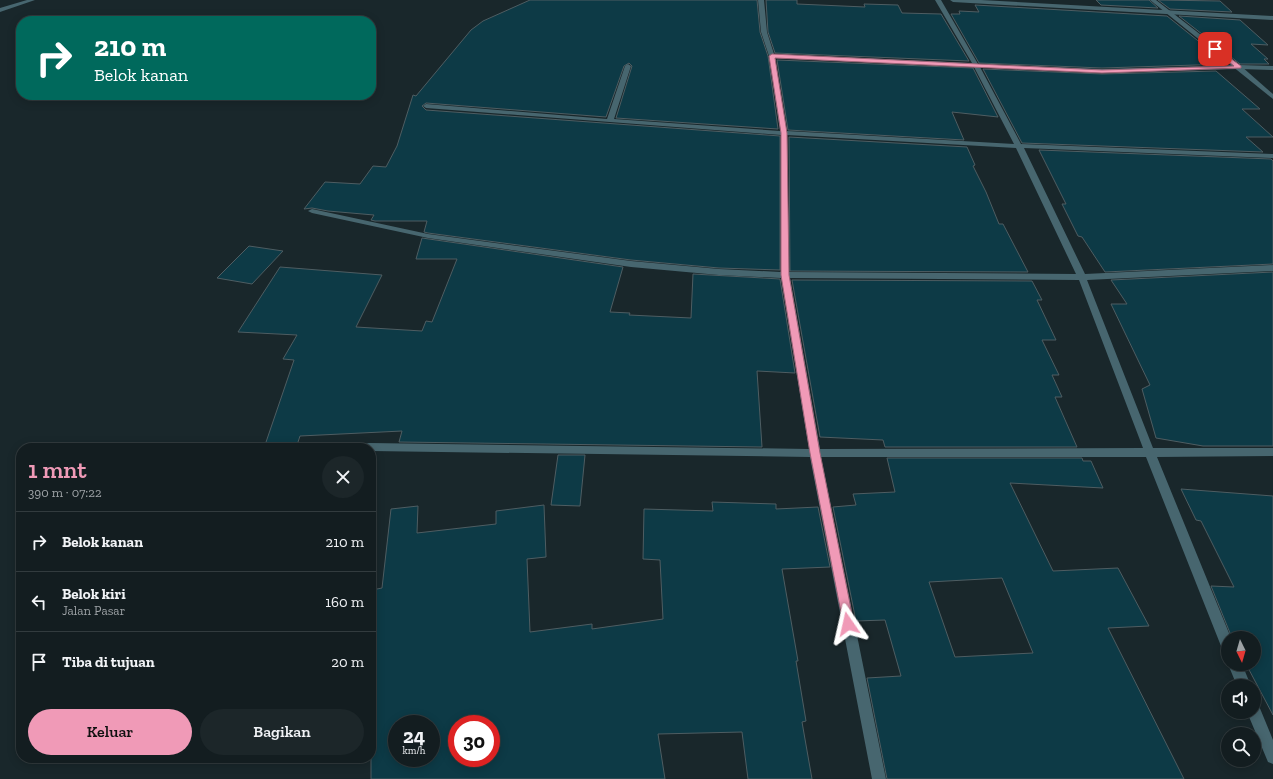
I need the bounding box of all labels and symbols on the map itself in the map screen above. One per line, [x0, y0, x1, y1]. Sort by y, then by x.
pin [1198, 32, 1232, 66]
position arrow [827, 603, 869, 645]
north arrow [1221, 631, 1261, 671]
speed limit sign: 30 [448, 715, 500, 767]

